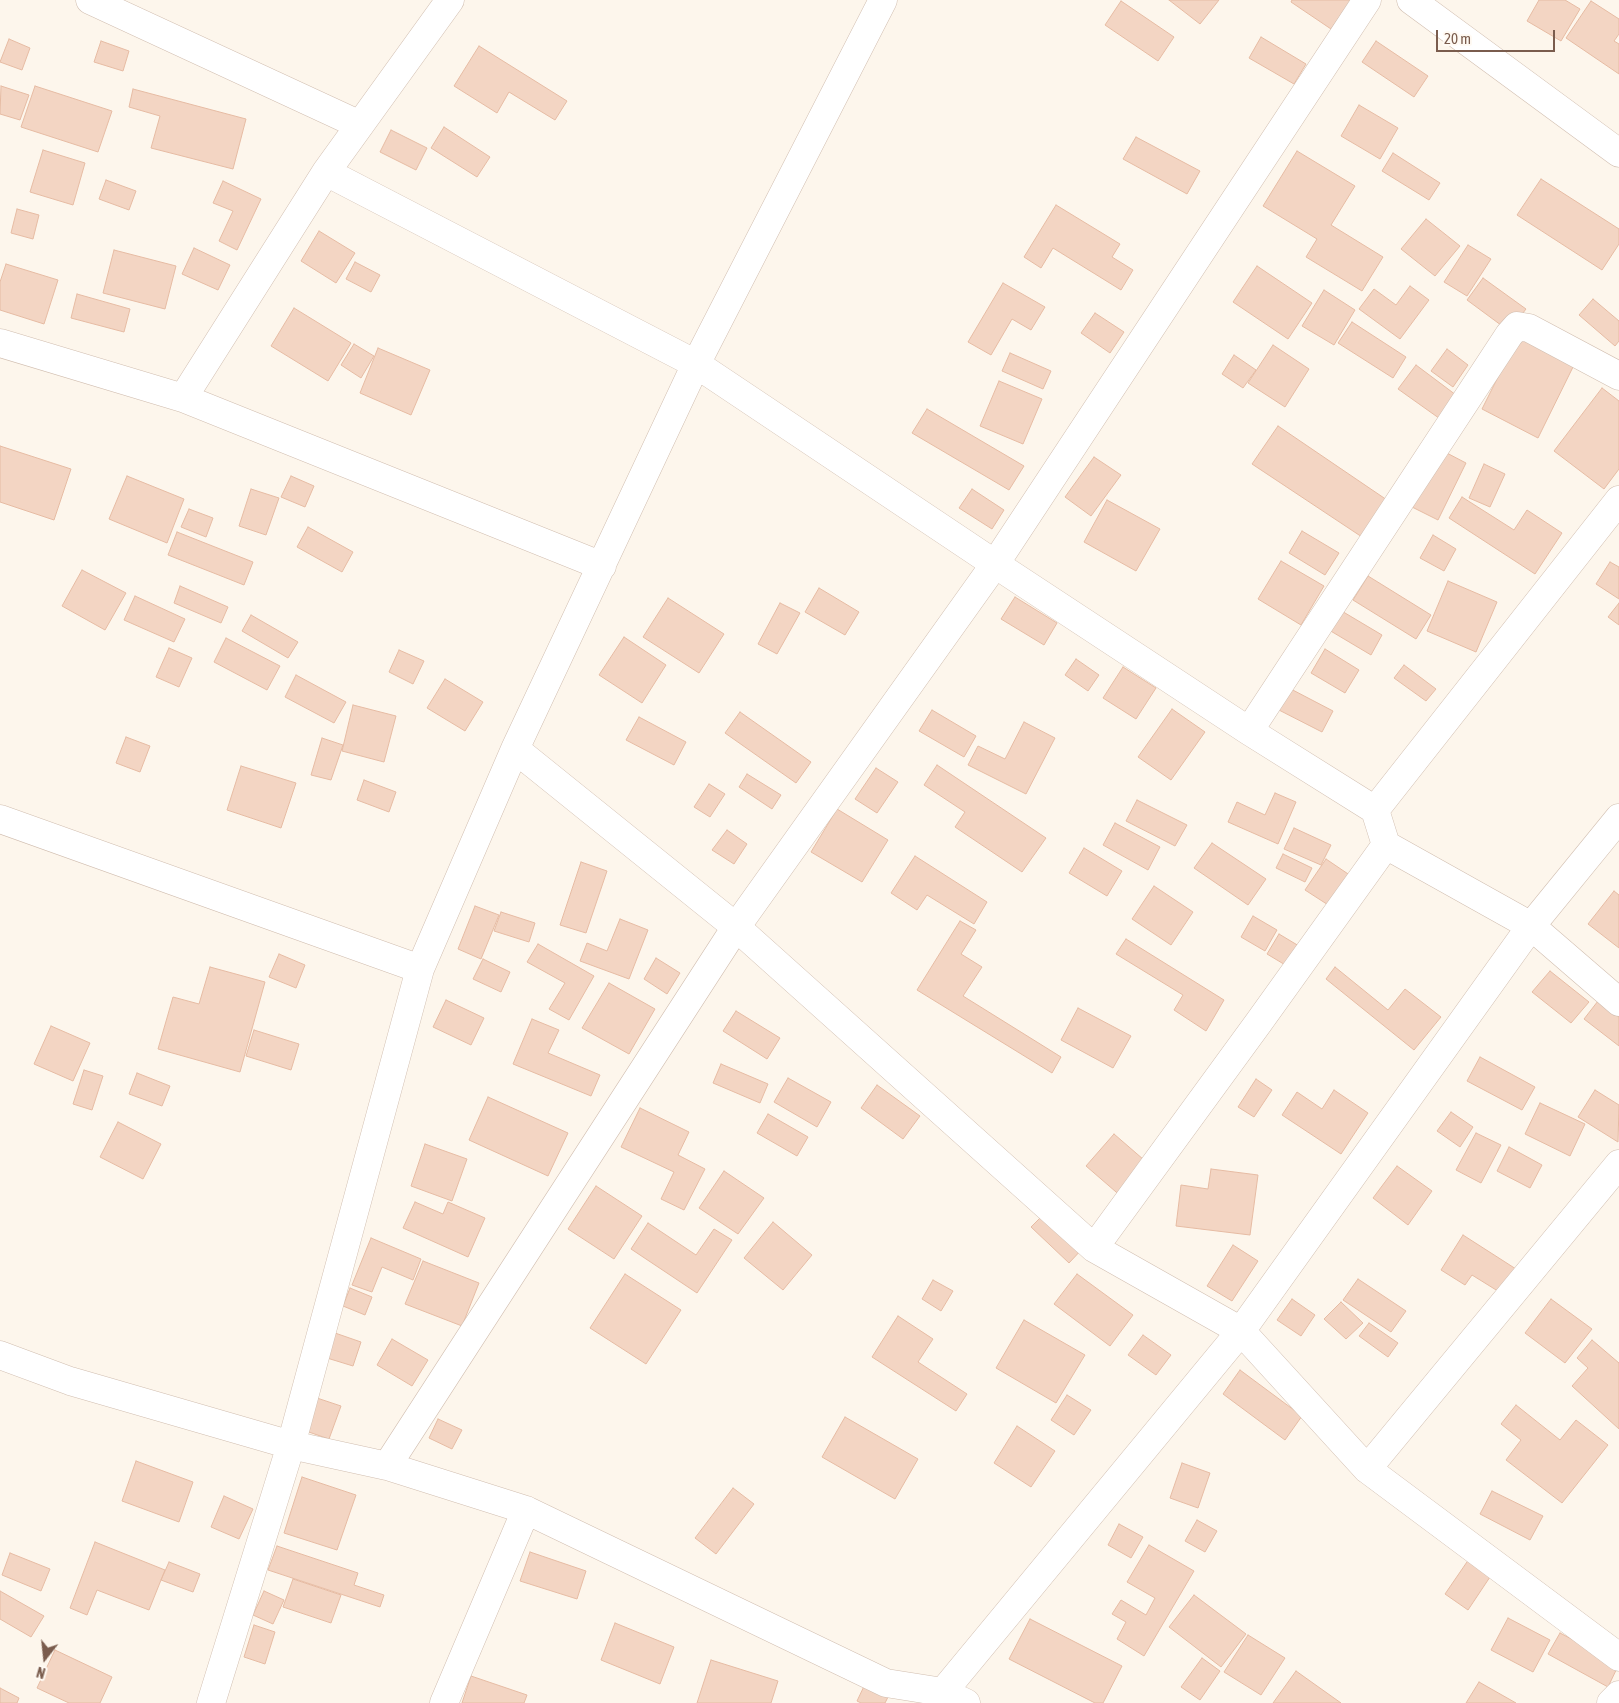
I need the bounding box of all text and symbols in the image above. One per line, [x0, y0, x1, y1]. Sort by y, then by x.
scale bar [1439, 20, 1558, 52]
text: 20 m [1444, 30, 1471, 47]
north arrow [20, 1633, 70, 1683]
text: N [35, 1664, 47, 1681]

